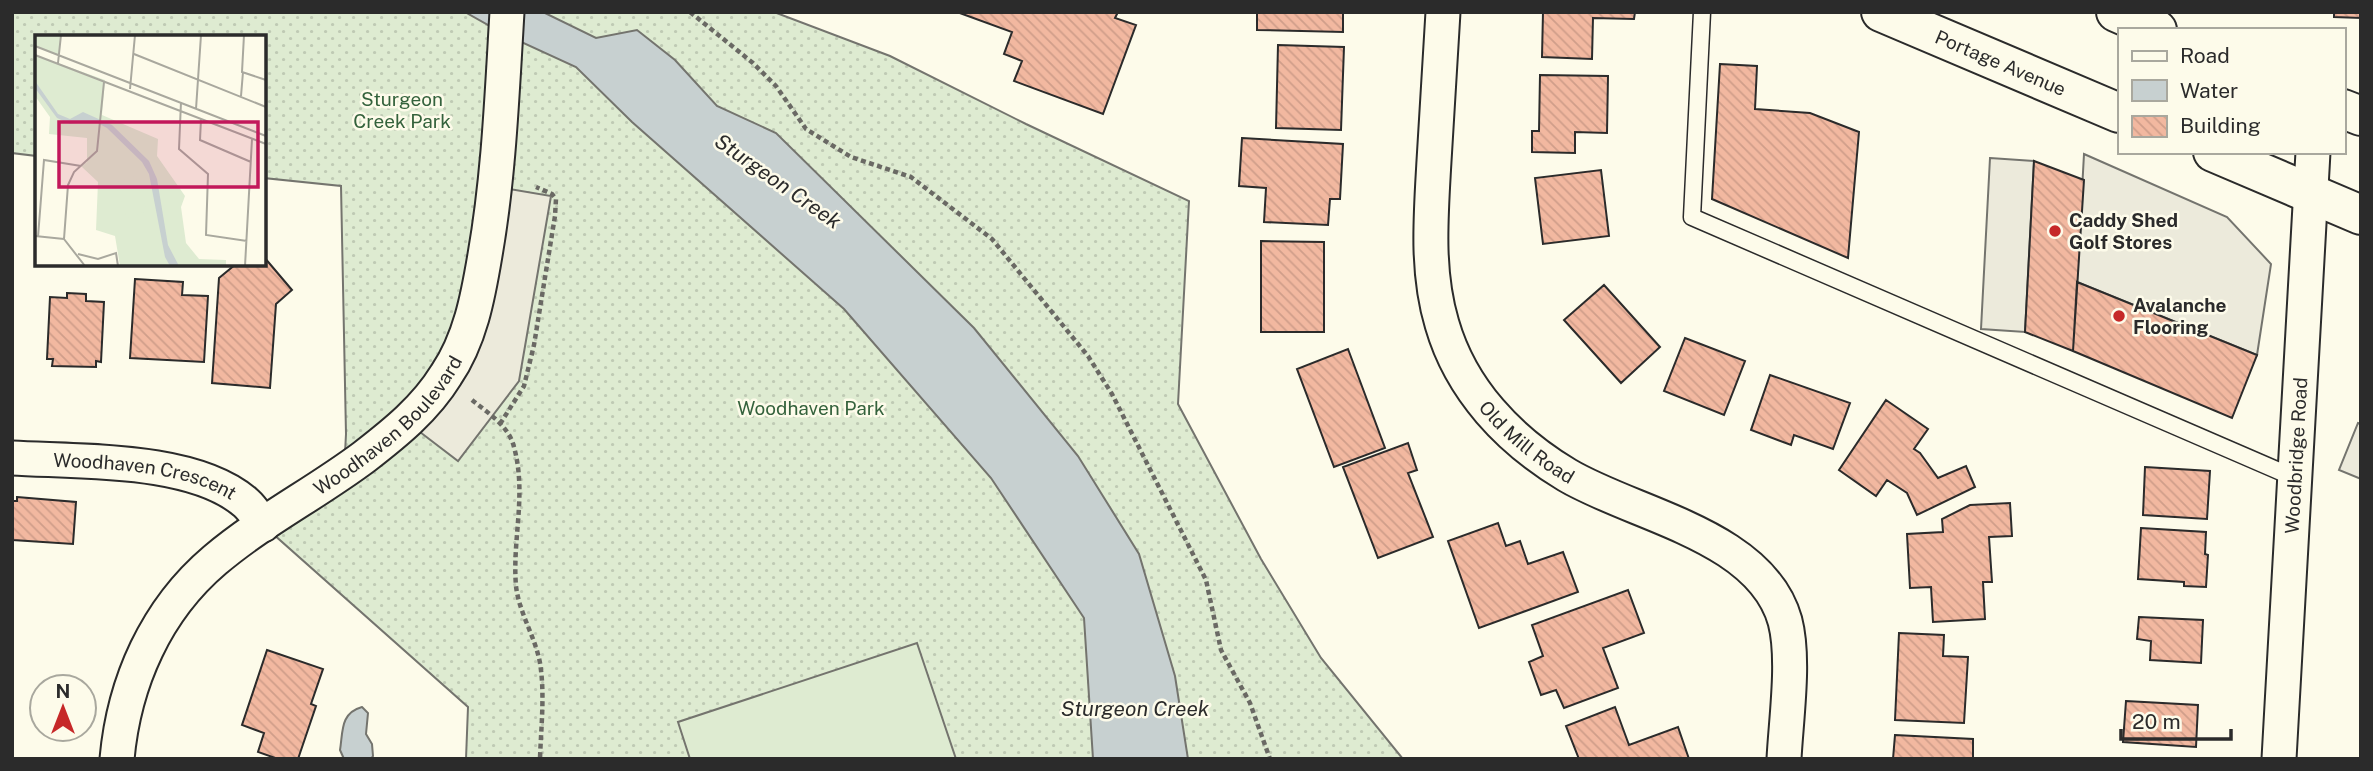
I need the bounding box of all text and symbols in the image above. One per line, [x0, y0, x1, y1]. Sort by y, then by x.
street label: Portage Avenue [1932, 25, 2069, 100]
legend [2118, 28, 2345, 154]
inset map [35, 35, 266, 266]
text: Road [2180, 43, 2230, 68]
text: Water [2180, 78, 2238, 103]
park label: Sturgeon Creek Park [353, 88, 451, 132]
text: Building [2180, 113, 2261, 138]
water label: Sturgeon Creek [710, 128, 846, 234]
place label: Caddy Shed Golf Stores [2069, 209, 2178, 253]
marker: Caddy Shed Golf Stores [2047, 223, 2063, 239]
place label: Avalanche Flooring [2133, 294, 2227, 338]
marker: Avalanche Flooring [2111, 308, 2127, 324]
street label: Woodhaven Boulevard [310, 352, 466, 499]
street label: Woodbridge Road [2281, 377, 2311, 534]
street label: Old Mill Road [1475, 396, 1578, 488]
park label: Woodhaven Park [737, 397, 885, 419]
street label: Woodhaven Crescent [53, 449, 241, 504]
north arrow [28, 673, 98, 743]
text: N [56, 680, 70, 702]
water label: Sturgeon Creek [1061, 696, 1210, 721]
scale bar [2121, 698, 2231, 742]
text: 20 m [2132, 709, 2181, 734]

